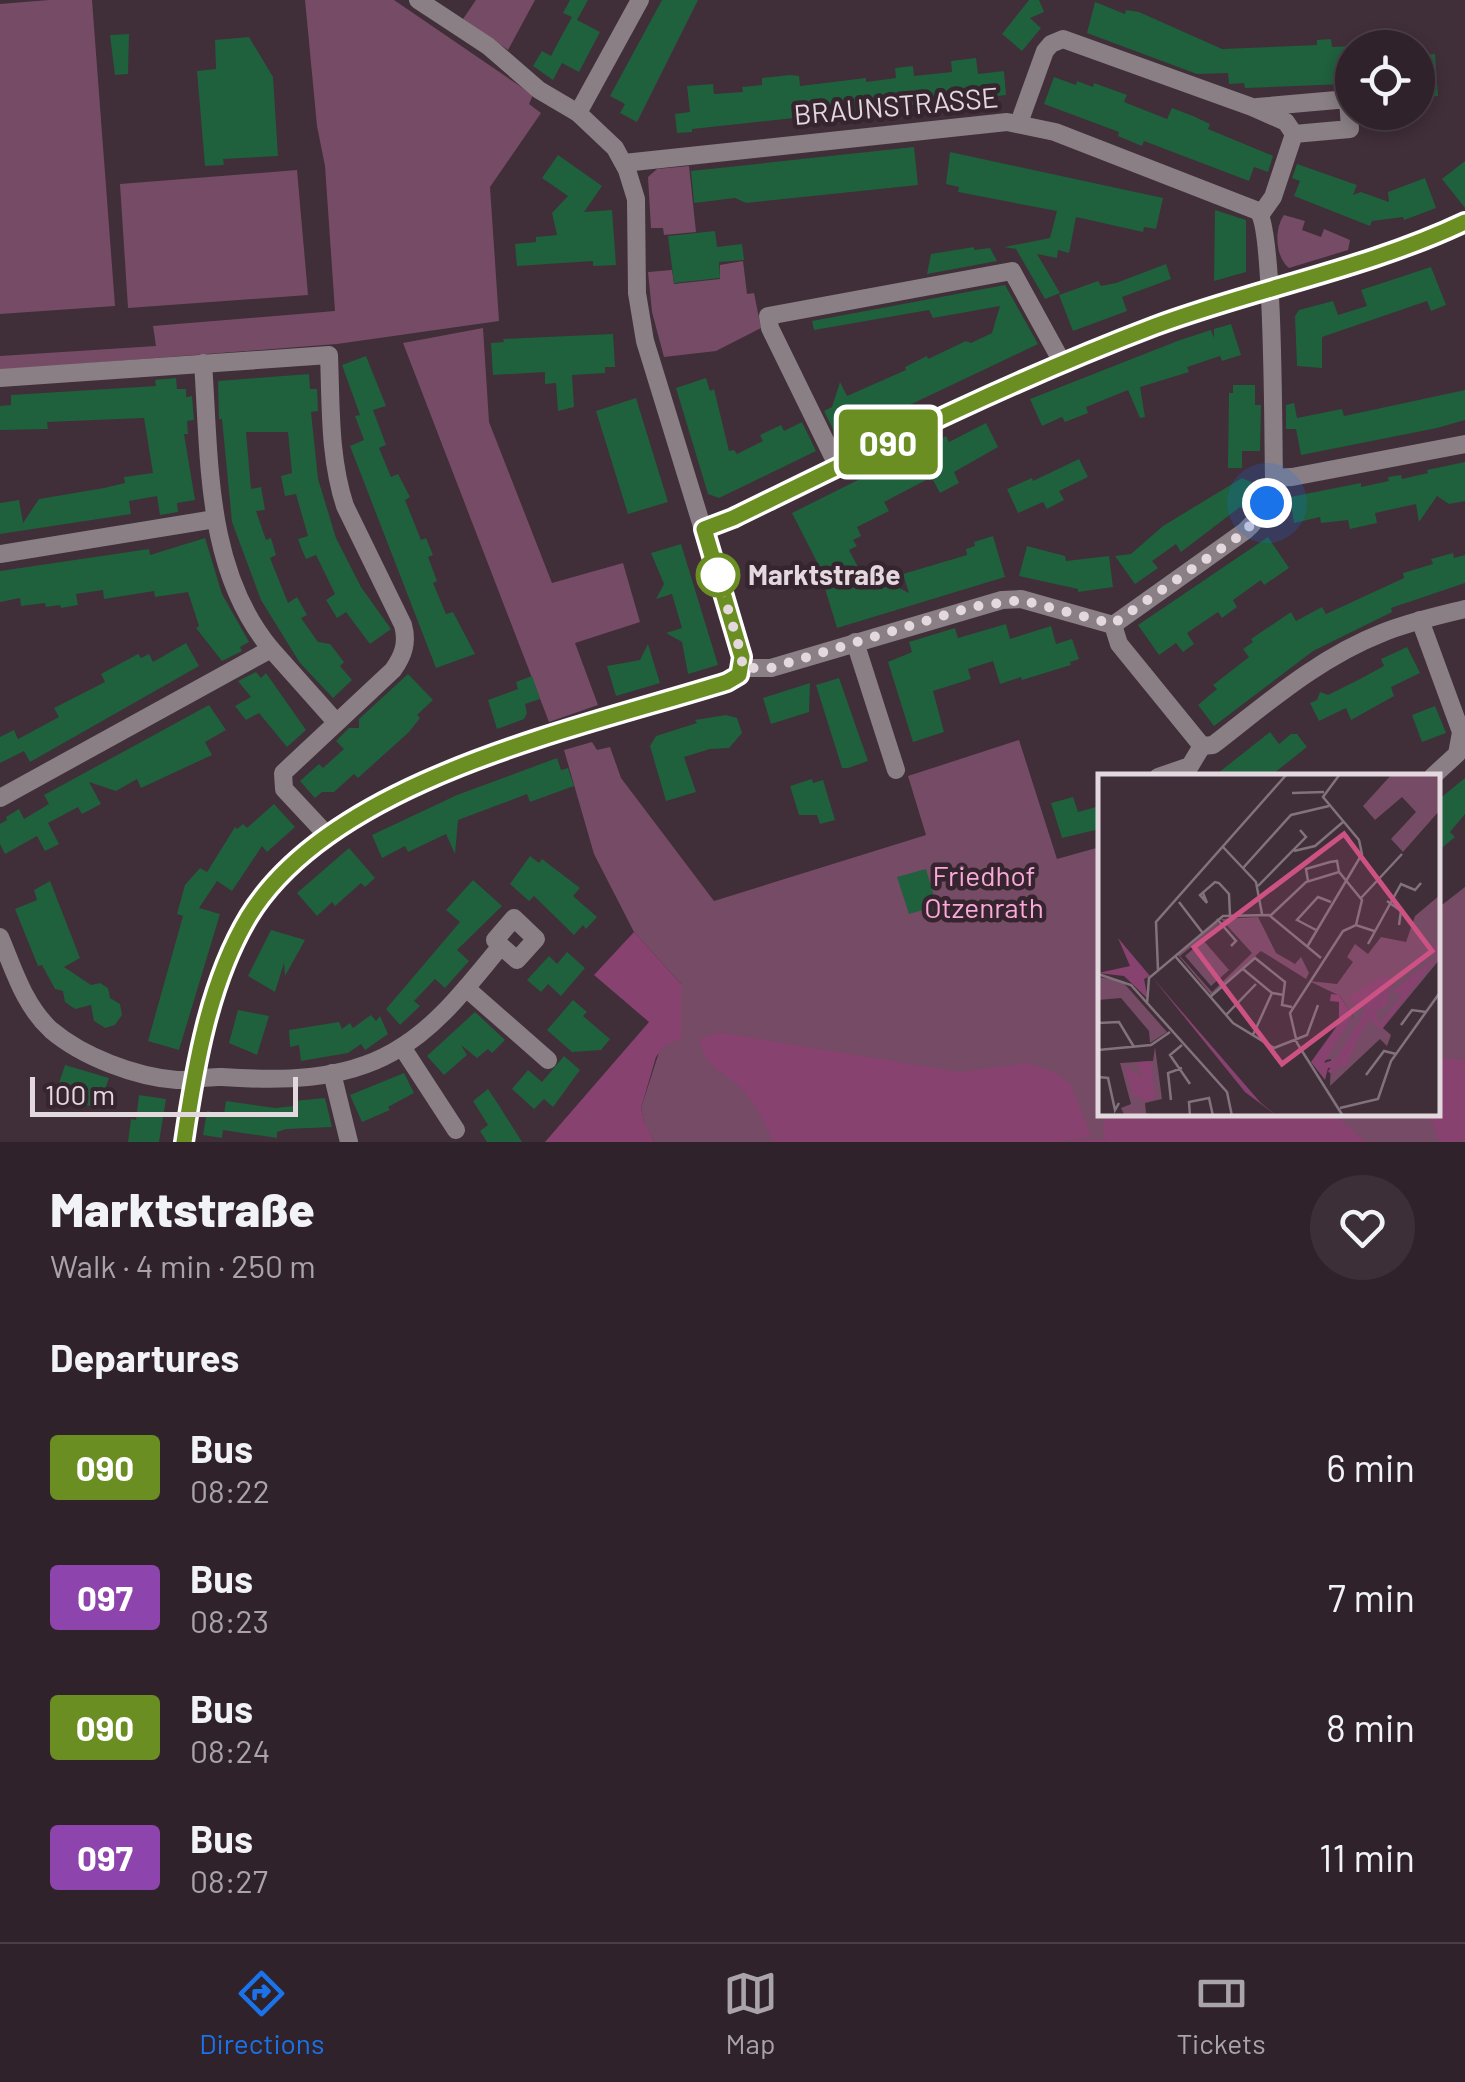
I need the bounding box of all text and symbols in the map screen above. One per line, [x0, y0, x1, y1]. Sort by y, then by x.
map controls [1335, 30, 1435, 130]
button: locate [1335, 30, 1435, 130]
street label: BRAUNSTRASSE [792, 79, 1000, 131]
line badge: 090 [830, 410, 946, 474]
text: 090 [859, 421, 917, 463]
your location [1242, 478, 1292, 528]
marker: Marktstraße [697, 554, 739, 596]
place label: Marktstraße [748, 557, 900, 591]
inset map [1098, 774, 1440, 1117]
park label: Friedhof Otzenrath [924, 858, 1044, 924]
scale bar [30, 1072, 298, 1116]
text: 100 m [45, 1077, 115, 1111]
button: heart [1310, 1175, 1415, 1280]
text: Marktstraße [50, 1179, 315, 1237]
text: Walk · 4 min · 250 m [50, 1246, 316, 1284]
text: Departures [50, 1334, 239, 1380]
text: Bus [190, 1425, 253, 1471]
text: 6 min [1326, 1444, 1415, 1490]
text: 090 [76, 1446, 134, 1488]
text: 08:22 [190, 1471, 270, 1509]
text: Bus [190, 1555, 253, 1601]
text: 7 min [1328, 1574, 1415, 1620]
text: 097 [77, 1576, 133, 1618]
text: 08:23 [190, 1601, 269, 1639]
text: Bus [190, 1685, 253, 1731]
text: 8 min [1326, 1704, 1415, 1750]
text: 090 [76, 1706, 134, 1748]
text: 08:24 [190, 1731, 270, 1769]
text: Bus [190, 1815, 253, 1861]
text: 11 min [1319, 1834, 1415, 1880]
text: 097 [77, 1836, 133, 1878]
text: 08:27 [190, 1861, 268, 1899]
tab: Directions [199, 1966, 324, 2060]
tab: Map [723, 1966, 778, 2060]
tab: Tickets [1177, 1966, 1266, 2060]

